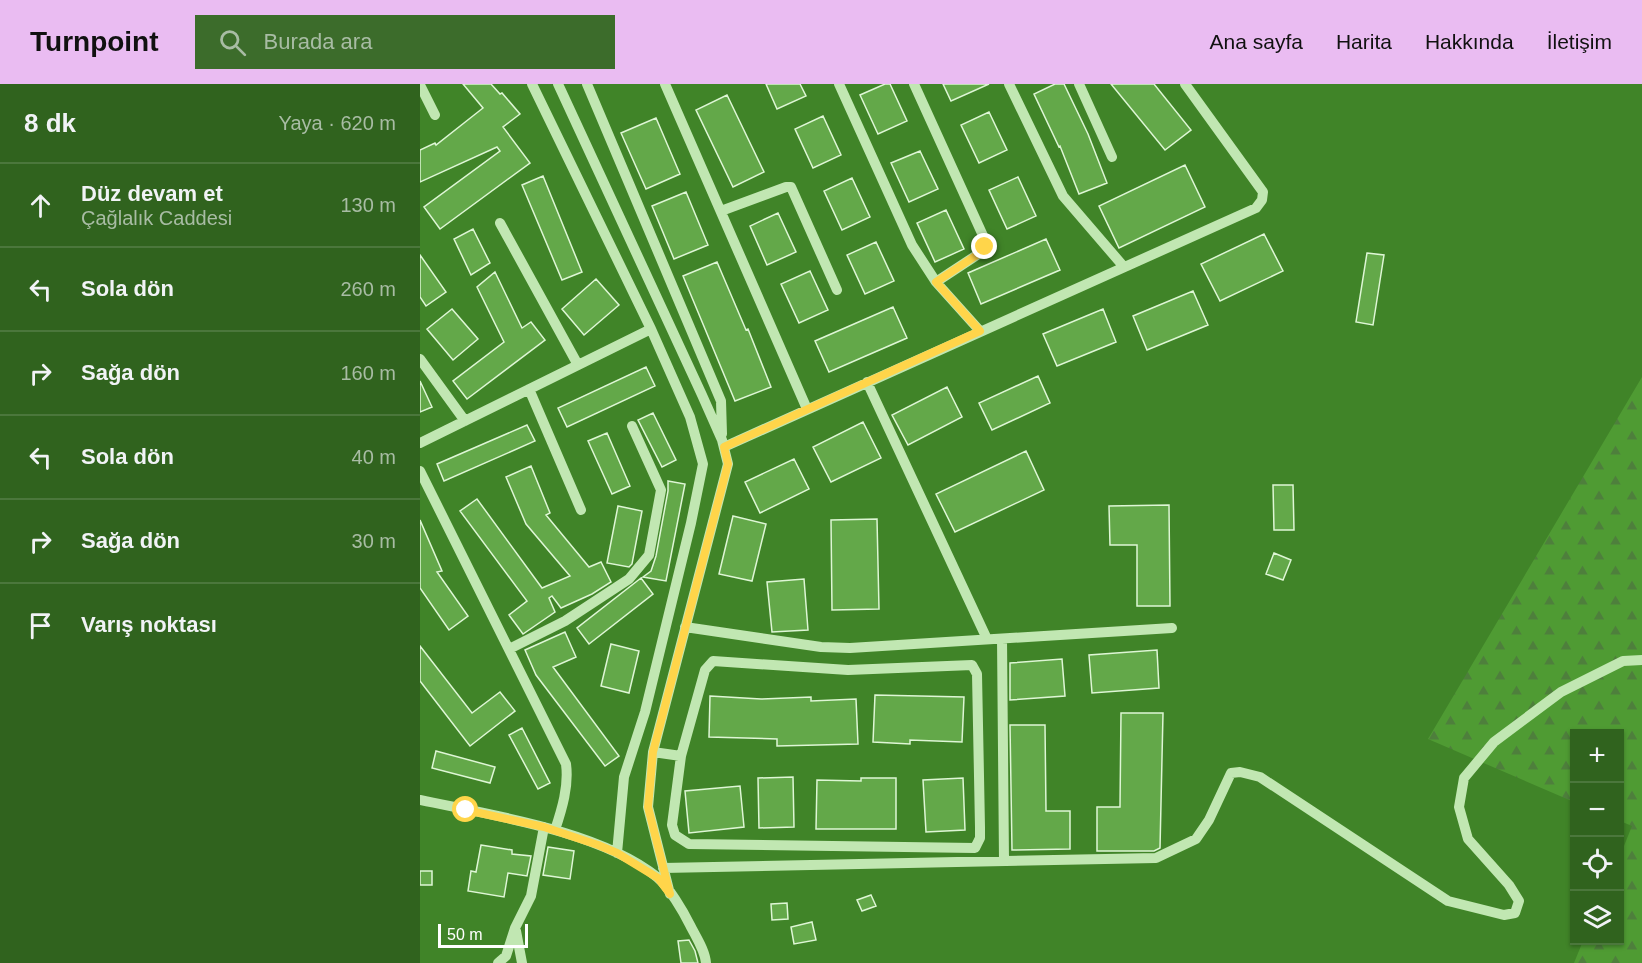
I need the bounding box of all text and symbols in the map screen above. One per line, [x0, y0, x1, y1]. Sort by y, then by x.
search box [195, 15, 615, 69]
text: Turnpoint [30, 26, 159, 57]
icon: search [216, 26, 249, 59]
text: Burada ara [264, 29, 372, 54]
text: Ana sayfa [1210, 30, 1303, 53]
text: Harita [1336, 30, 1392, 53]
text: Hakkında [1425, 30, 1514, 53]
text: İletişim [1547, 30, 1612, 53]
text: 8 dk [24, 108, 76, 138]
text: Yaya · 620 m [279, 112, 396, 134]
text: Düz devam et [81, 181, 223, 206]
icon: ahead [24, 189, 57, 222]
text: 130 m [340, 194, 396, 216]
text: Çağlalık Caddesi [81, 207, 232, 229]
route end [971, 233, 997, 259]
icon: left [24, 273, 57, 306]
text: Sola dön [81, 276, 174, 301]
text: 260 m [340, 278, 396, 300]
icon: right [24, 357, 57, 390]
text: Sağa dön [81, 360, 180, 385]
text: 160 m [340, 362, 396, 384]
icon: left [24, 441, 57, 474]
text: Sola dön [81, 444, 174, 469]
text: 40 m [352, 446, 396, 468]
icon: right [24, 525, 57, 558]
text: Sağa dön [81, 528, 180, 553]
text: 30 m [352, 530, 396, 552]
icon: arrive [24, 609, 57, 642]
text: Varış noktası [81, 612, 217, 637]
map controls [1570, 729, 1624, 945]
button: + [1570, 729, 1624, 783]
button: − [1570, 783, 1624, 837]
route start [452, 796, 478, 822]
button: locate [1570, 837, 1624, 891]
button: layers [1570, 891, 1624, 945]
scale bar [438, 921, 528, 948]
text: 50 m [447, 926, 483, 943]

